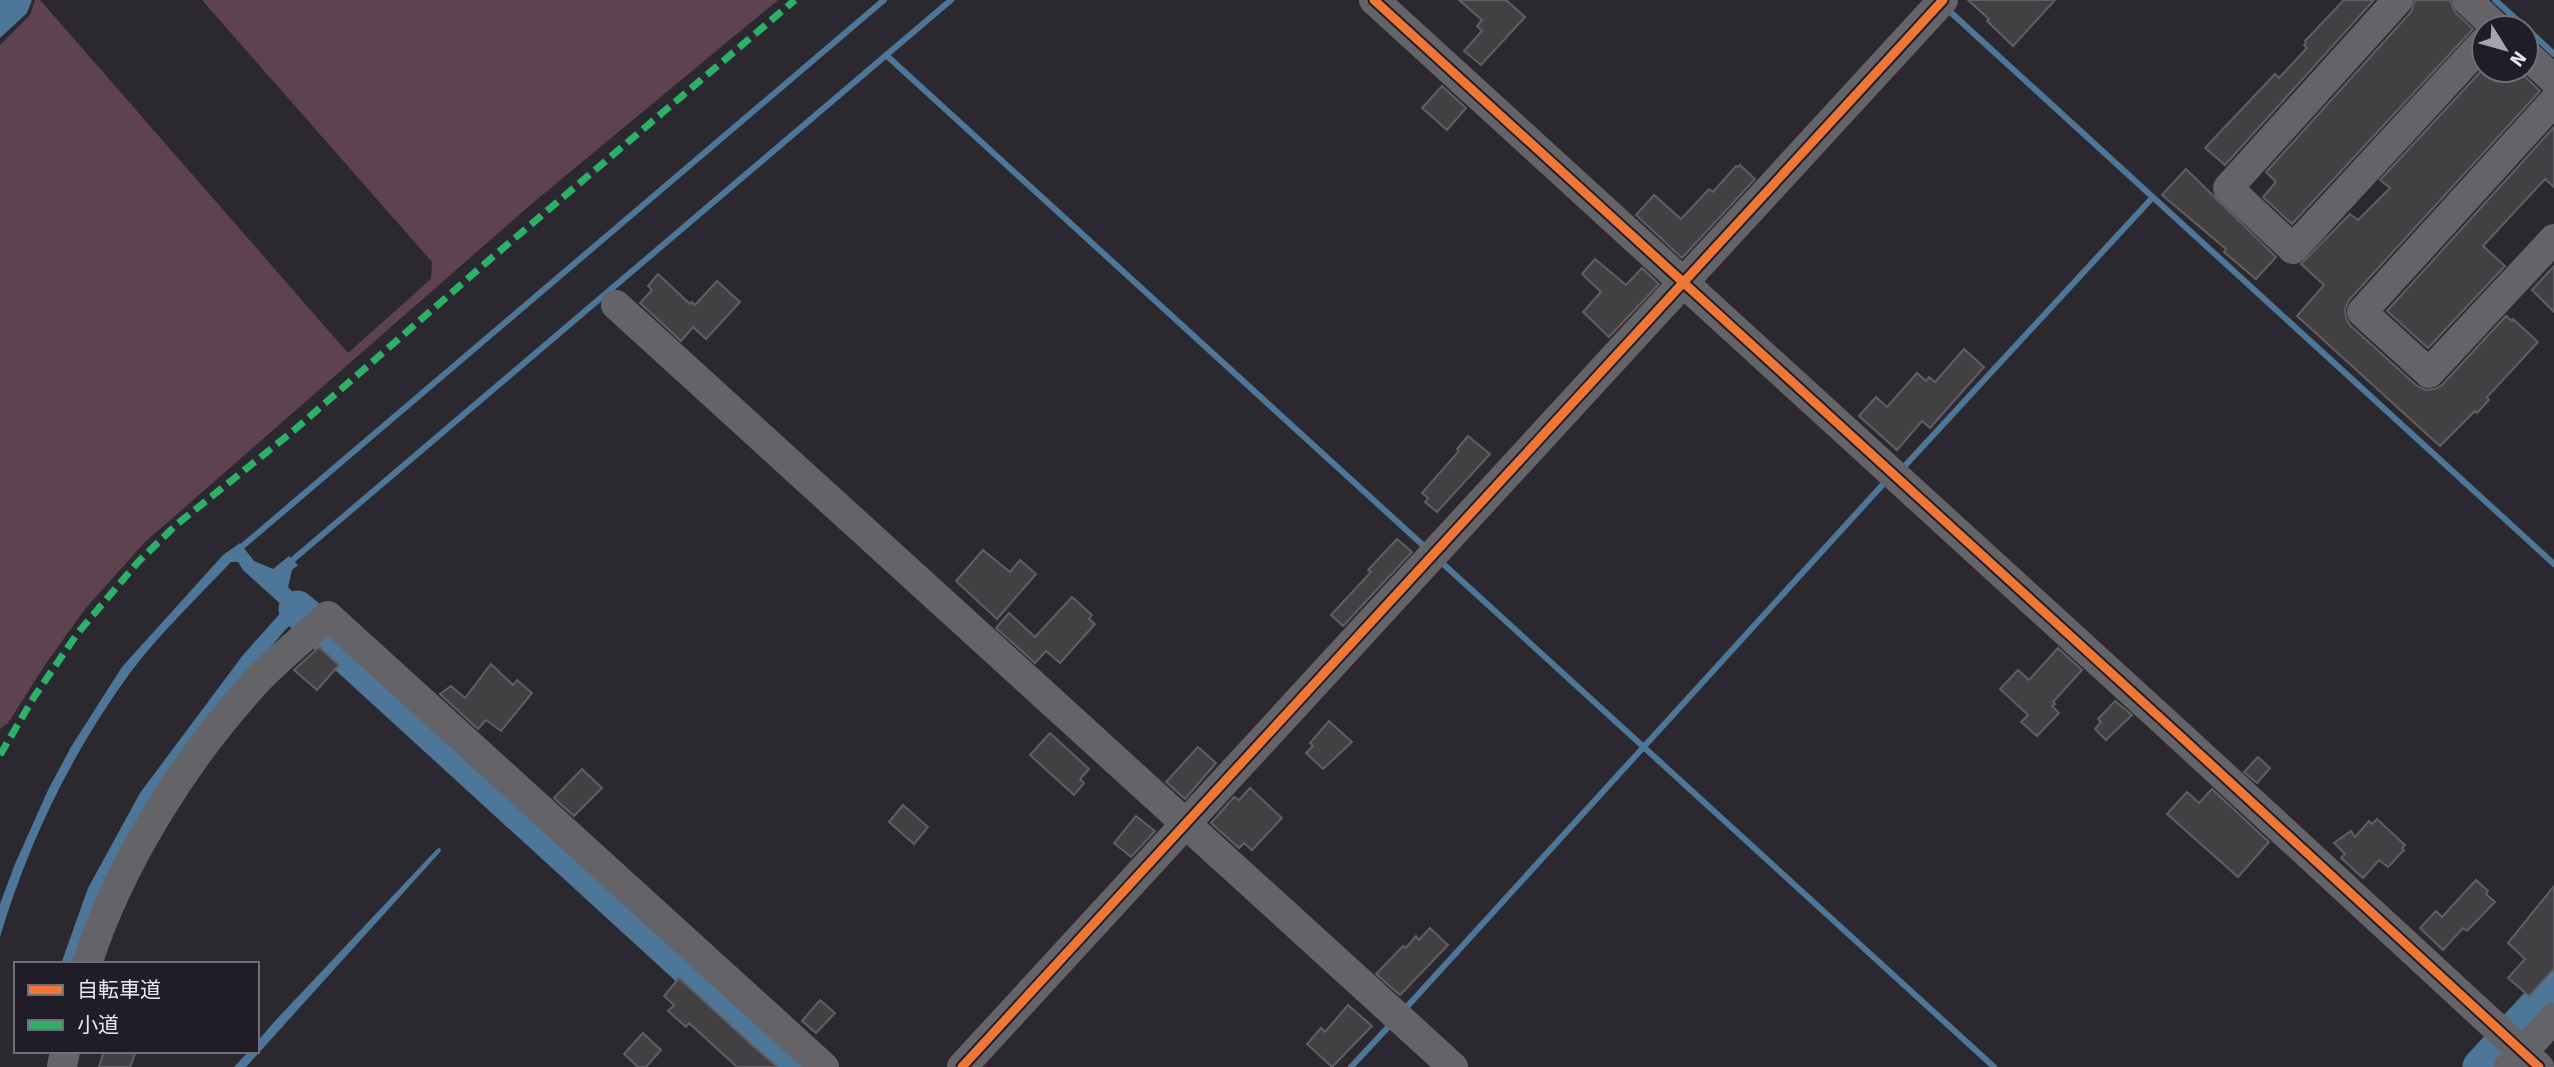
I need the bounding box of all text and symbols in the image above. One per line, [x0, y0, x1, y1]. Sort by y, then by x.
north arrow [2470, 14, 2540, 84]
text: N [2504, 46, 2531, 71]
legend [14, 962, 259, 1053]
text: 自転車道 [77, 977, 161, 1003]
text: 小道 [77, 1012, 119, 1038]

